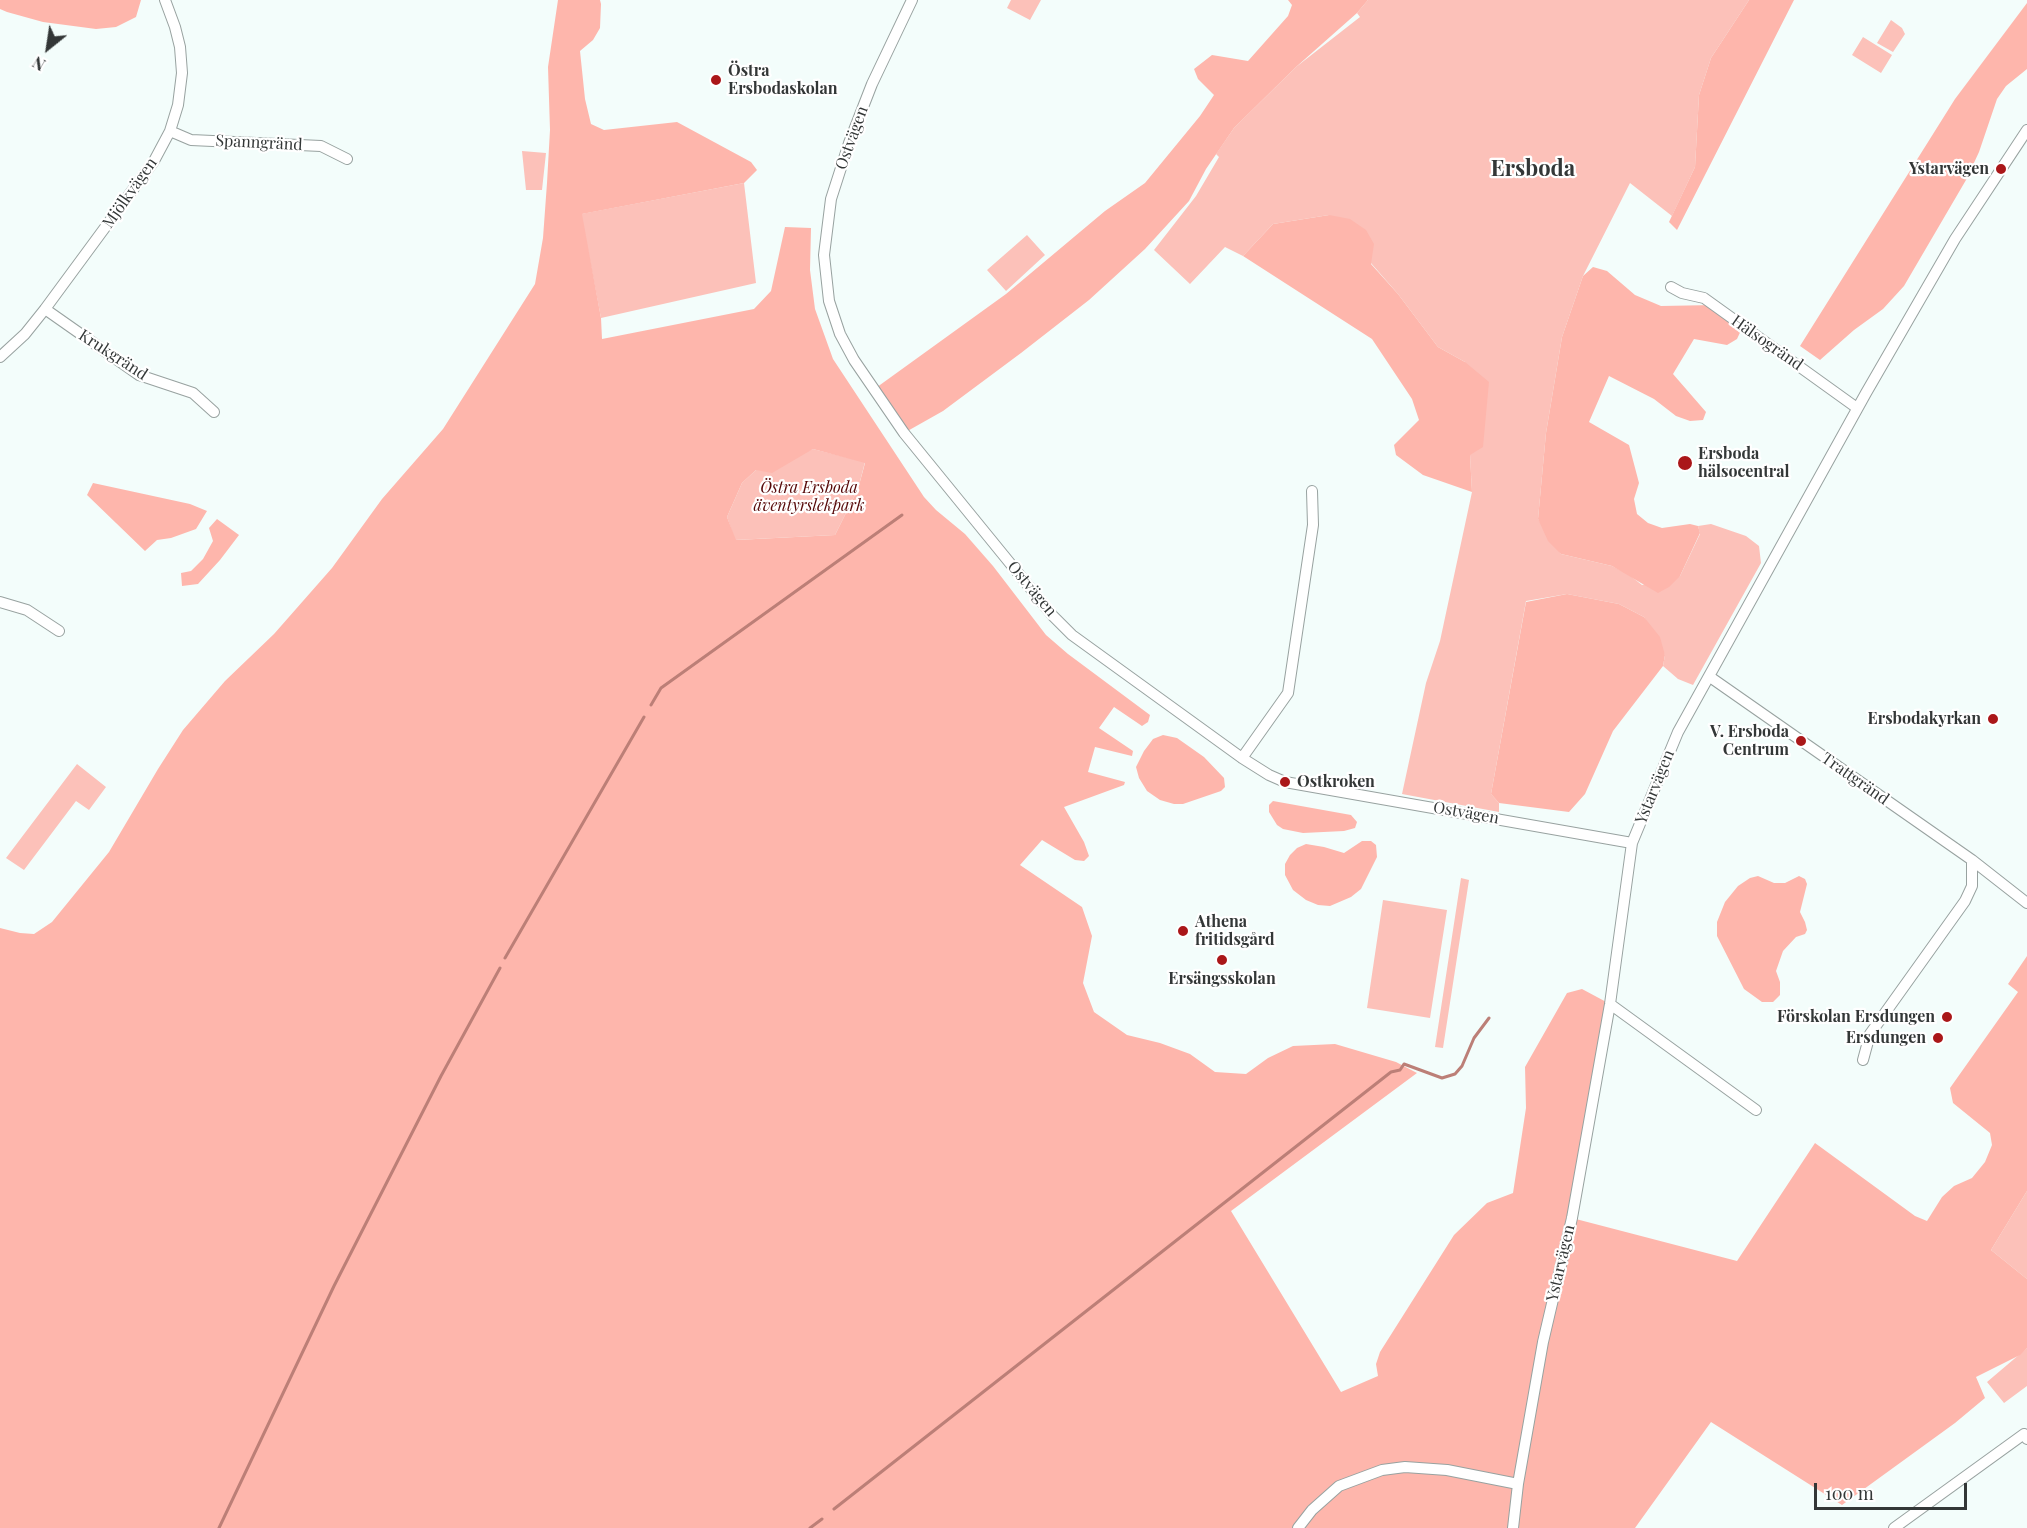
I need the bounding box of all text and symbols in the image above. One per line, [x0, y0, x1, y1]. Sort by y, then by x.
north arrow [18, 18, 78, 78]
text: N [28, 52, 49, 76]
place label: Östra Ersbodaskolan [728, 61, 838, 99]
marker: Östra Ersbodaskolan [709, 73, 723, 87]
street label: Ostvägen [832, 104, 872, 172]
street label: Spanngränd [215, 131, 303, 155]
street label: Mjölkvägen [99, 154, 161, 232]
district label: Ersboda [1491, 156, 1575, 182]
place label: Ystarvägen [1909, 159, 1989, 179]
marker: Ystarvägen [1994, 162, 2008, 176]
street label: Hälsogränd [1728, 311, 1806, 375]
street label: Krukgränd [75, 326, 151, 384]
place label: Ersboda hälsocentral [1698, 444, 1790, 482]
marker: Ersboda hälsocentral [1676, 454, 1694, 472]
park label: Östra Ersboda äventyrslekpark [754, 478, 864, 516]
street label: Ostvägen [1003, 557, 1061, 621]
place label: Ersbodakyrkan [1868, 709, 1981, 729]
marker: Ersbodakyrkan [1986, 712, 2000, 726]
place label: V. Ersboda Centrum [1710, 722, 1789, 760]
marker: V. Ersboda Centrum [1794, 734, 1808, 748]
street label: Ystarvägen [1631, 747, 1679, 827]
street label: Trattgränd [1818, 749, 1892, 809]
place label: Ostkroken [1297, 772, 1375, 792]
marker: Ostkroken [1278, 775, 1292, 789]
street label: Ostvägen [1432, 798, 1500, 828]
place label: Athena fritidsgård [1195, 912, 1275, 950]
marker: Athena fritidsgård [1176, 924, 1190, 938]
marker: Ersängsskolan [1215, 953, 1229, 967]
place label: Ersängsskolan [1168, 969, 1276, 989]
place label: Förskolan Ersdungen [1777, 1007, 1935, 1027]
marker: Förskolan Ersdungen [1940, 1010, 1954, 1024]
place label: Ersdungen [1846, 1028, 1926, 1048]
marker: Ersdungen [1931, 1031, 1945, 1045]
street label: Ystarvägen [1543, 1223, 1579, 1303]
scale bar [1817, 1471, 1970, 1509]
text: 100 m [1825, 1481, 1874, 1505]

